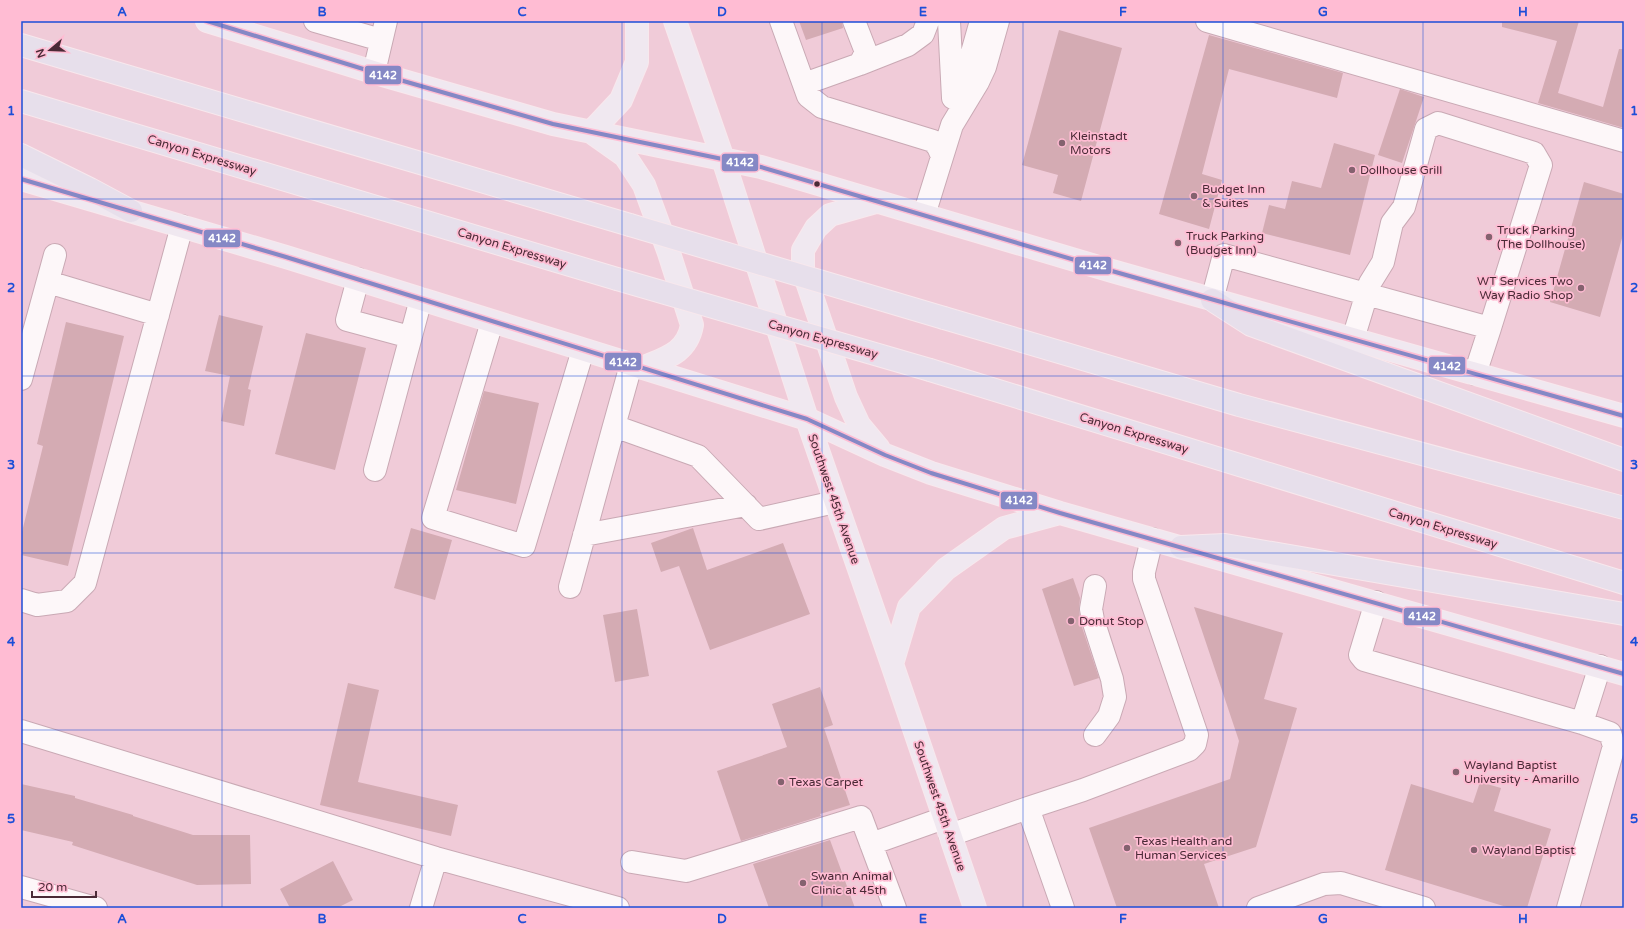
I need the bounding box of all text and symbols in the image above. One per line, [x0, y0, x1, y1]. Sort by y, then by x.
text: A [117, 4, 127, 20]
text: B [317, 4, 327, 20]
text: C [517, 4, 527, 20]
text: D [717, 4, 727, 20]
text: E [919, 4, 927, 20]
text: F [1119, 4, 1127, 20]
text: G [1318, 4, 1328, 20]
text: H [1518, 4, 1528, 20]
north arrow [30, 30, 70, 70]
text: N [33, 47, 49, 59]
line badge: 4142 [364, 65, 402, 85]
text: 4142 [369, 69, 397, 82]
text: 1 [7, 103, 15, 119]
text: 1 [1630, 103, 1638, 119]
place label: Kleinstadt Motors [1070, 129, 1128, 157]
street label: Canyon Expressway [146, 132, 259, 178]
marker: Kleinstadt Motors [1057, 138, 1067, 148]
line badge: 4142 [721, 153, 759, 172]
text: 4142 [726, 156, 754, 169]
place label: Dollhouse Grill [1360, 163, 1442, 177]
marker: Dollhouse Grill [1347, 165, 1357, 175]
unlabelled marker [812, 179, 822, 189]
place label: Budget Inn & Suites [1202, 182, 1265, 210]
marker: Budget Inn & Suites [1189, 191, 1199, 201]
place label: Truck Parking (The Dollhouse) [1497, 223, 1585, 251]
street label: Canyon Expressway [456, 225, 569, 271]
line badge: 4142 [203, 229, 241, 248]
place label: Truck Parking (Budget Inn) [1186, 229, 1264, 257]
text: 4142 [208, 232, 236, 245]
marker: Truck Parking (The Dollhouse) [1484, 232, 1494, 242]
marker: Truck Parking (Budget Inn) [1173, 238, 1183, 248]
line badge: 4142 [1074, 256, 1112, 275]
text: 4142 [1079, 259, 1107, 272]
place label: WT Services Two Way Radio Shop [1477, 274, 1573, 302]
text: 2 [7, 280, 15, 296]
text: 2 [1630, 280, 1638, 296]
marker: WT Services Two Way Radio Shop [1576, 283, 1586, 293]
street label: Canyon Expressway [767, 317, 880, 361]
line badge: 4142 [604, 352, 642, 371]
text: 4142 [609, 356, 637, 369]
line badge: 4142 [1428, 356, 1466, 375]
text: 4142 [1433, 360, 1461, 373]
street label: Canyon Expressway [1078, 410, 1191, 456]
street label: Southwest 45th Avenue [805, 432, 863, 566]
text: 3 [7, 457, 15, 473]
text: 3 [1630, 457, 1638, 473]
line badge: 4142 [1000, 491, 1038, 510]
text: 4142 [1005, 494, 1033, 507]
street label: Canyon Expressway [1387, 505, 1500, 551]
line badge: 4142 [1403, 607, 1441, 626]
text: 4142 [1408, 610, 1436, 623]
place label: Donut Stop [1079, 614, 1144, 628]
marker: Donut Stop [1066, 616, 1076, 626]
text: 4 [7, 634, 16, 650]
text: 4 [1630, 634, 1639, 650]
street label: Southwest 45th Avenue [911, 739, 969, 873]
place label: Wayland Baptist University - Amarillo [1464, 758, 1579, 786]
marker: Wayland Baptist University - Amarillo [1451, 767, 1461, 777]
place label: Texas Carpet [789, 775, 863, 789]
marker: Texas Carpet [776, 777, 786, 787]
text: 5 [7, 811, 15, 827]
text: 5 [1630, 811, 1638, 827]
place label: Texas Health and Human Services [1135, 834, 1232, 862]
marker: Texas Health and Human Services [1122, 843, 1132, 853]
place label: Wayland Baptist [1482, 843, 1575, 857]
marker: Wayland Baptist [1469, 845, 1479, 855]
place label: Swann Animal Clinic at 45th [811, 869, 892, 897]
scale bar [32, 873, 96, 899]
marker: Swann Animal Clinic at 45th [798, 878, 808, 888]
text: 20 m [38, 880, 67, 894]
text: A [117, 911, 127, 927]
text: B [317, 911, 327, 927]
text: C [517, 911, 527, 927]
text: D [717, 911, 727, 927]
text: E [919, 911, 927, 927]
text: F [1119, 911, 1127, 927]
text: G [1318, 911, 1328, 927]
text: H [1518, 911, 1528, 927]

